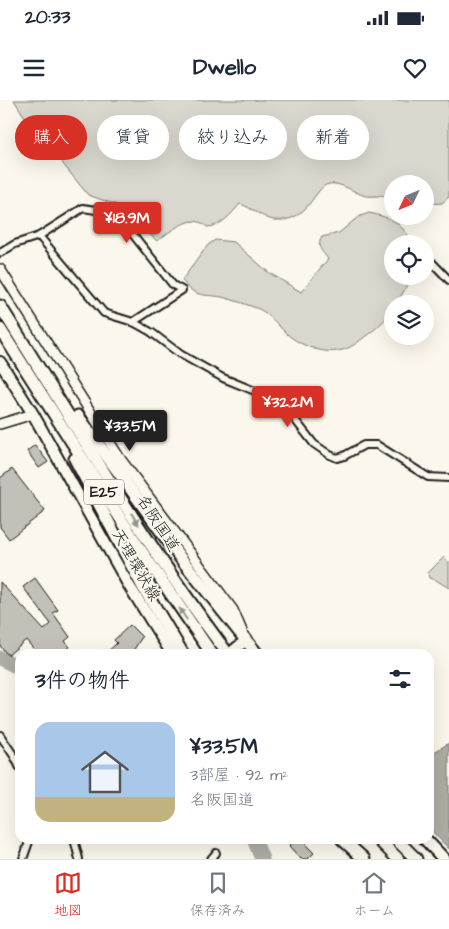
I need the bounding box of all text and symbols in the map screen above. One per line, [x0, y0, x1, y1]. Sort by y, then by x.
text: 20:33 [25, 4, 70, 31]
text: Dwello [193, 52, 256, 83]
icon: menu [20, 54, 48, 82]
icon: heart [401, 54, 429, 82]
chip: 購入 [15, 115, 87, 160]
chip: 賃貸 [97, 115, 169, 160]
chip: 絞り込み [179, 115, 287, 160]
chip: 新着 [297, 115, 369, 160]
north arrow [384, 175, 434, 225]
map controls [384, 175, 434, 345]
pin: ¥18.9M [86, 202, 168, 244]
text: ¥18.9M [104, 207, 150, 229]
button: locate [384, 235, 434, 285]
button: layers [384, 295, 434, 345]
pin: ¥32.2M [247, 386, 329, 428]
text: ¥32.2M [263, 391, 313, 413]
pin: ¥33.5M [89, 410, 171, 452]
text: ¥33.5M [104, 415, 156, 437]
road number: E25 [84, 480, 124, 504]
street label: 名阪国道 [131, 490, 185, 556]
one-way arrow [130, 512, 140, 525]
street label: 天理環状線 [106, 525, 166, 605]
one-way arrow [178, 607, 188, 621]
icon: filters [386, 665, 414, 693]
text: 3件の物件 [35, 666, 130, 695]
text: ¥33.5M [190, 732, 258, 761]
icon: home [75, 742, 135, 802]
text: 3部屋 · 92 m² [190, 764, 288, 786]
text: 名阪国道 [190, 789, 254, 811]
tab: 地図 [54, 869, 82, 921]
tab: 保存済み [190, 869, 246, 921]
tab: ホーム [354, 869, 395, 921]

